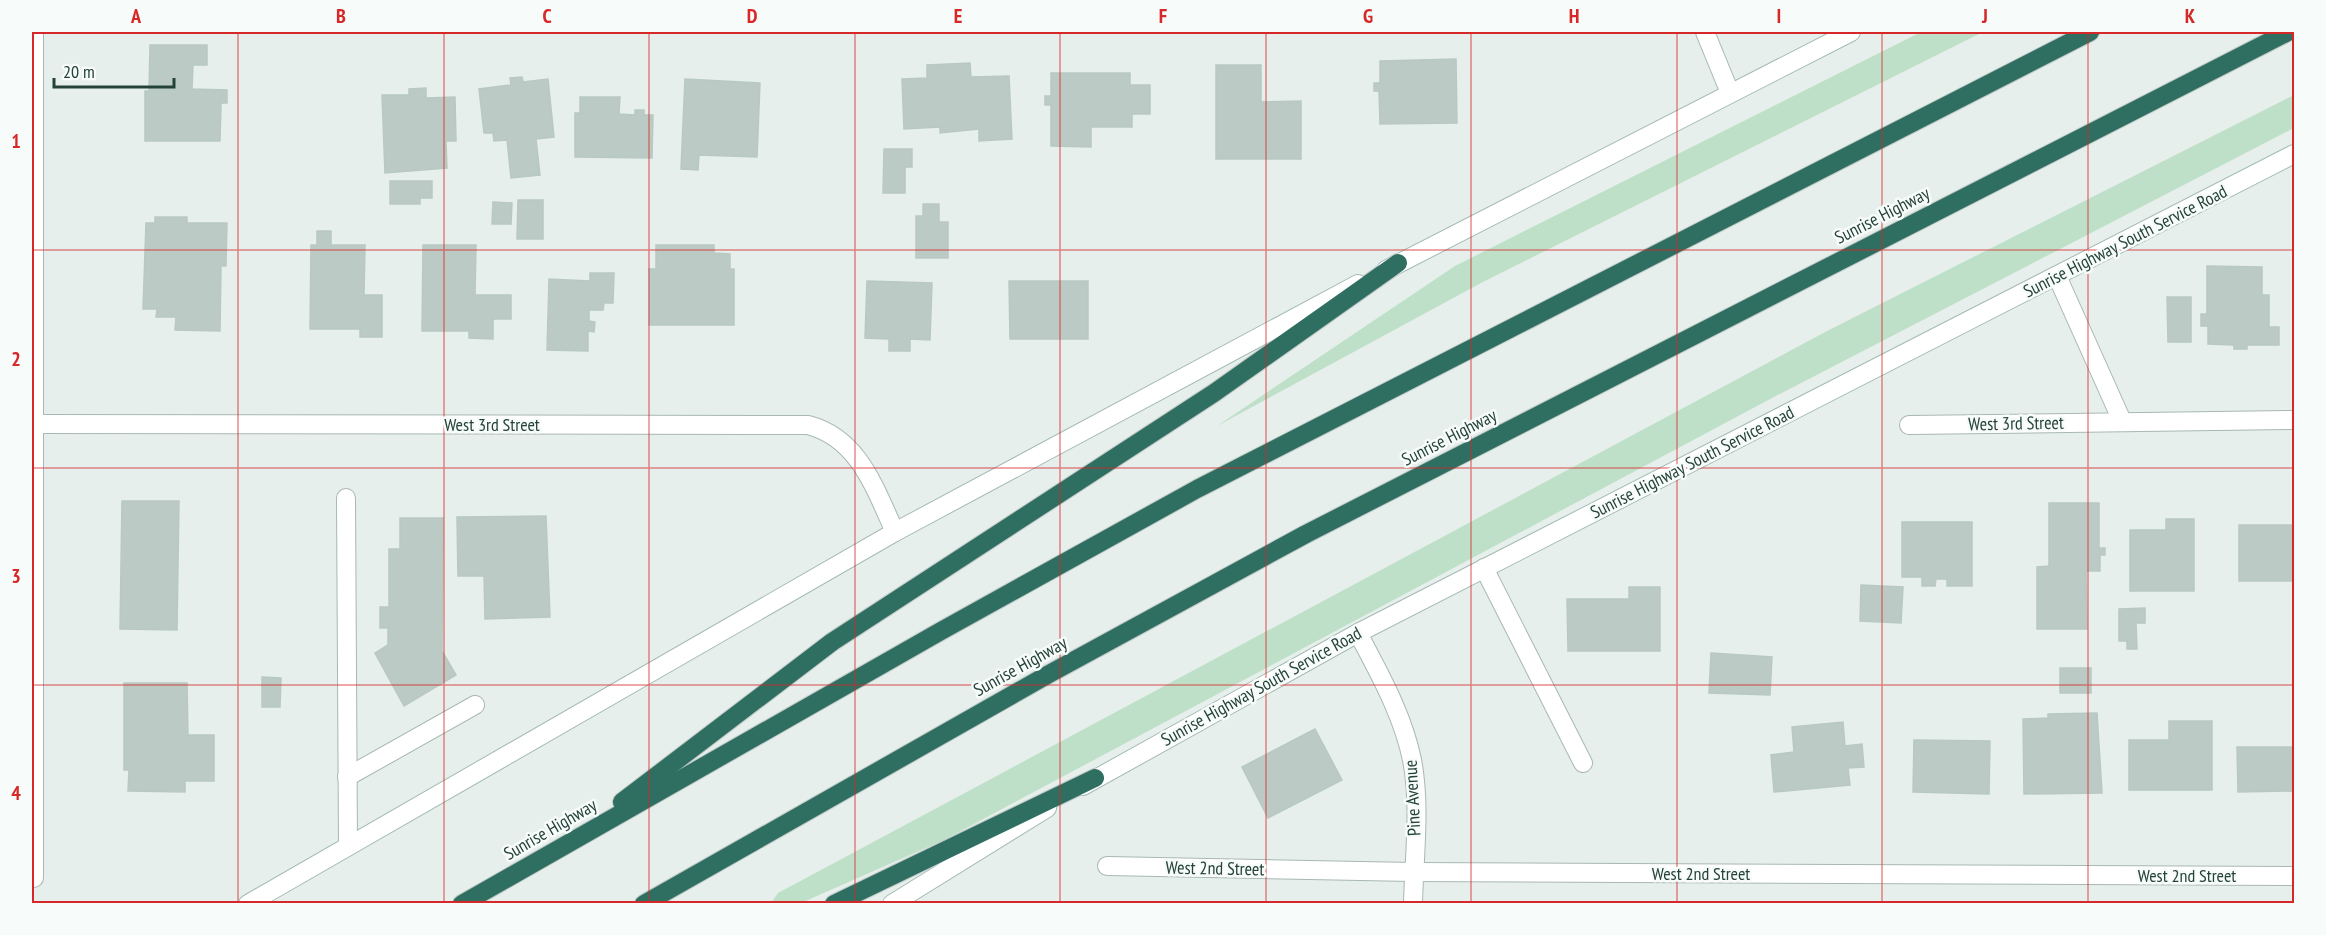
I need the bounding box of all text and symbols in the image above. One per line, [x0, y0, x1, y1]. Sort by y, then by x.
text: A [130, 3, 142, 29]
text: B [336, 3, 346, 29]
text: C [542, 3, 552, 29]
text: D [747, 3, 758, 29]
text: E [954, 3, 962, 29]
text: F [1159, 3, 1167, 29]
text: G [1363, 3, 1373, 29]
text: H [1569, 3, 1579, 29]
text: I [1777, 3, 1781, 29]
text: J [1981, 3, 1988, 29]
text: K [2185, 3, 2196, 29]
scale bar [54, 51, 174, 89]
text: 20 m [63, 60, 95, 83]
text: 1 [11, 128, 21, 154]
street label: Sunrise Highway South Service Road [2019, 180, 2231, 302]
street label: Sunrise Highway [1831, 181, 1934, 249]
text: 2 [11, 346, 21, 372]
street label: Sunrise Highway South Service Road [1586, 401, 1798, 523]
street label: Sunrise Highway [1398, 403, 1501, 471]
street label: West 3rd Street [1968, 411, 2064, 435]
street label: West 3rd Street [444, 413, 540, 436]
text: 3 [11, 563, 21, 589]
street label: Sunrise Highway South Service Road [1157, 621, 1365, 751]
street label: Sunrise Highway [969, 631, 1071, 701]
street label: Pine Avenue [1399, 759, 1425, 837]
text: 4 [11, 780, 21, 806]
street label: Sunrise Highway [499, 793, 601, 865]
street label: West 2nd Street [1166, 856, 1265, 880]
street label: West 2nd Street [1652, 862, 1750, 885]
street label: West 2nd Street [2138, 864, 2236, 887]

